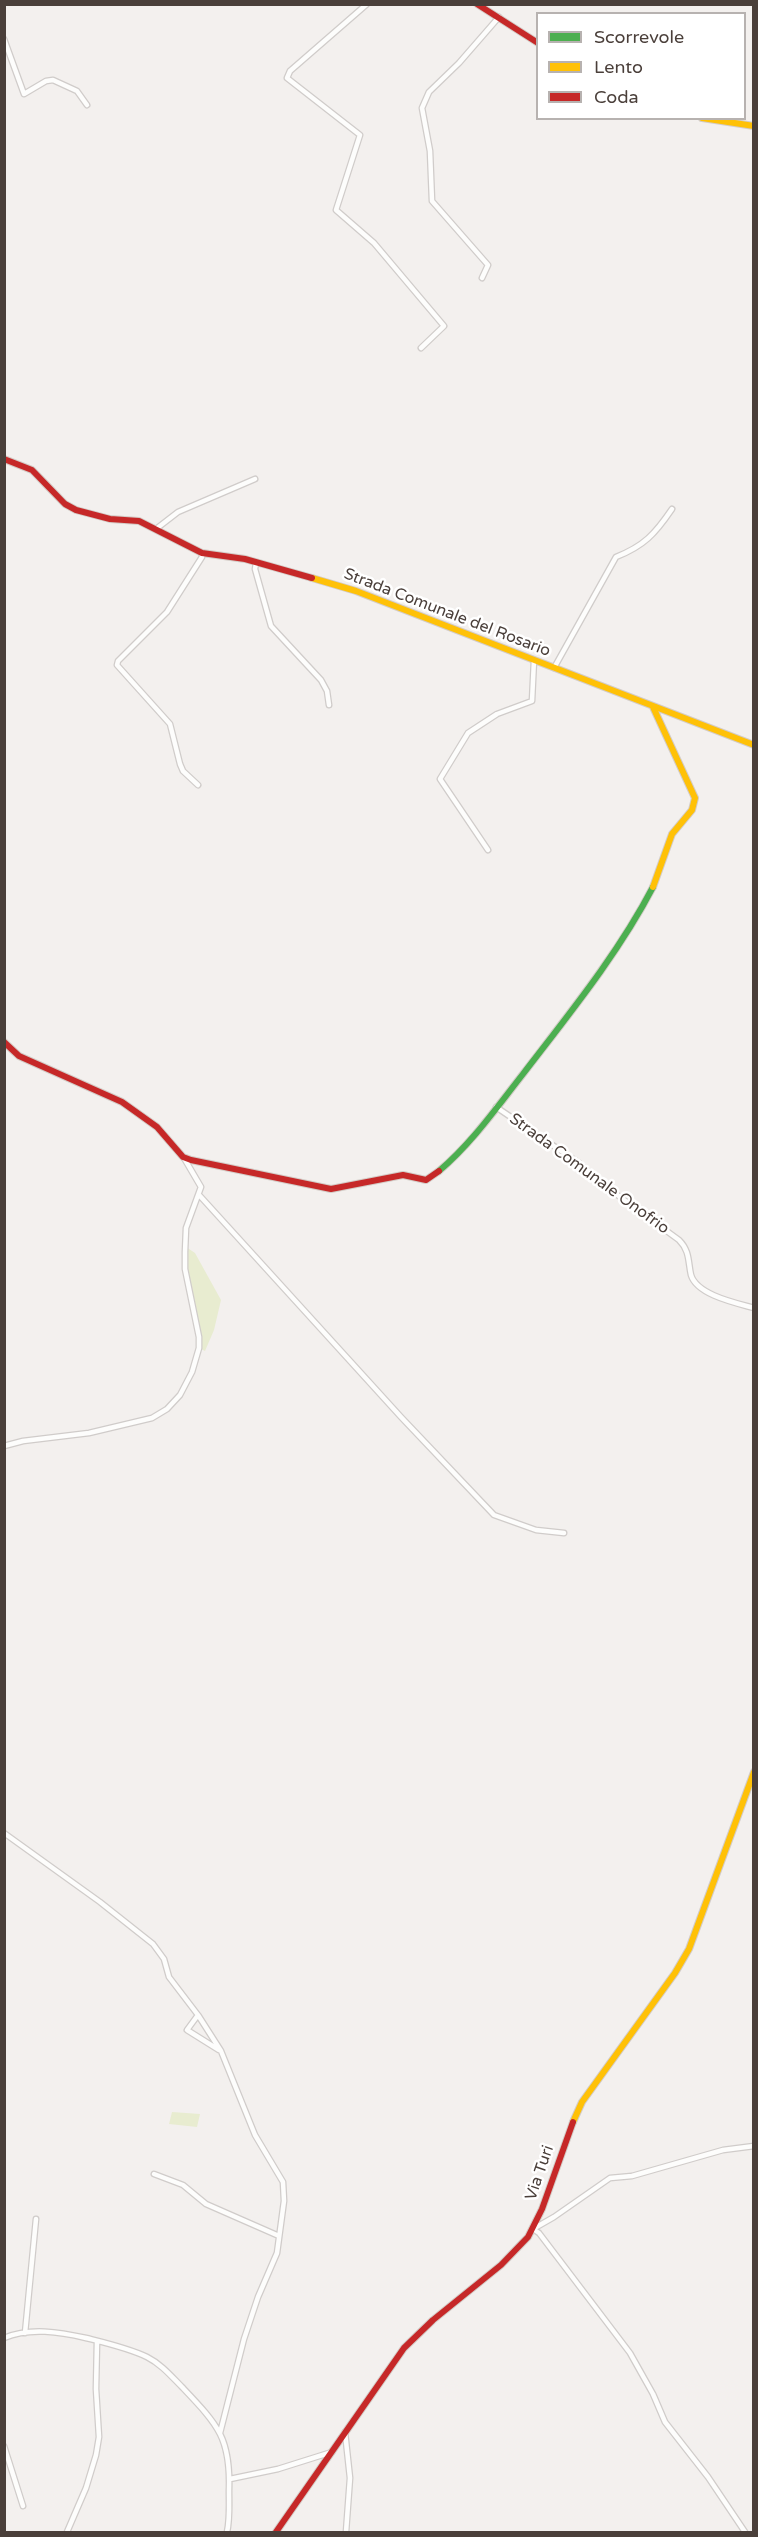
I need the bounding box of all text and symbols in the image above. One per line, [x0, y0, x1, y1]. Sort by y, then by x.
legend [536, 12, 746, 120]
text: Scorrevole [594, 26, 684, 48]
text: Lento [594, 56, 643, 78]
text: Coda [594, 86, 639, 108]
street label: Strada Comunale del Rosario [341, 565, 553, 661]
street label: Strada Comunale Onofrio [505, 1109, 673, 1239]
street label: Via Turi [522, 2143, 558, 2203]

